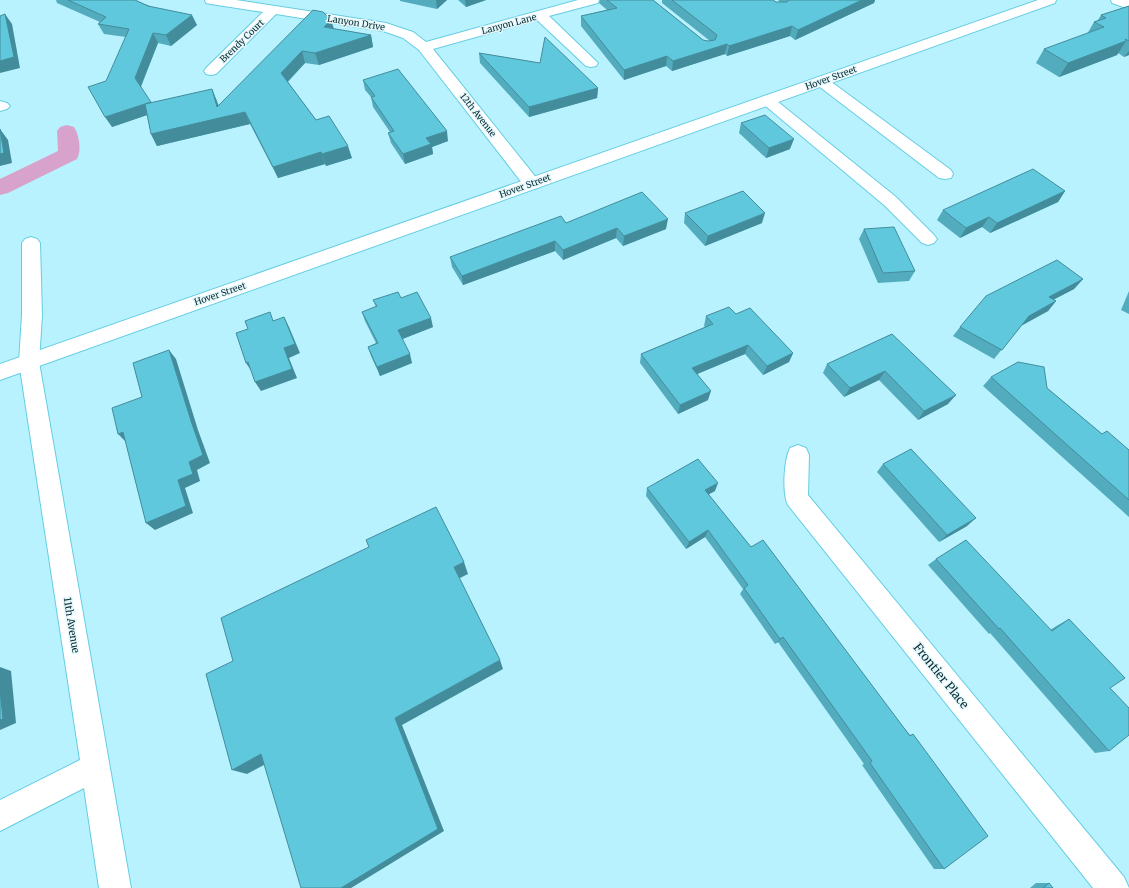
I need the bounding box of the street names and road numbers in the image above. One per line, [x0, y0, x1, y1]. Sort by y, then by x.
street label: Lanyon Lane [480, 11, 538, 36]
street label: Lanyon Drive [326, 13, 386, 33]
street label: Brendy Court [217, 16, 266, 65]
street label: Hover Street [804, 63, 859, 92]
street label: 12th Avenue [458, 91, 499, 139]
street label: Hover Street [498, 171, 553, 200]
street label: Hover Street [193, 279, 248, 308]
street label: 11th Avenue [61, 596, 82, 654]
street label: Frontier Place [910, 640, 972, 711]

